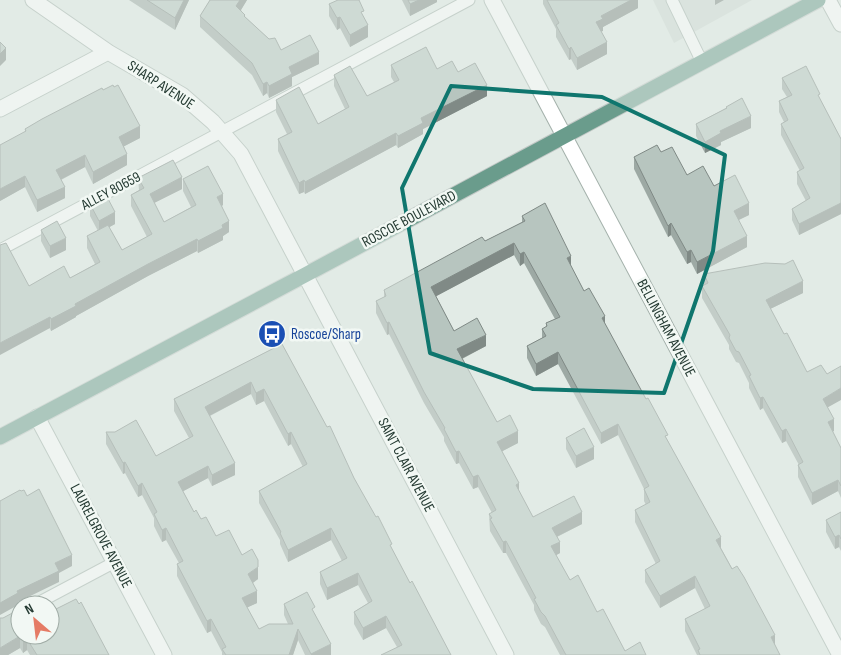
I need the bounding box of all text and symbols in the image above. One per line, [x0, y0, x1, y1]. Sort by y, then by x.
street label: SHARP AVENUE [124, 56, 198, 114]
street label: ALLEY 80659 [77, 167, 144, 215]
street label: ROSCOE BOULEVARD [359, 186, 459, 252]
street label: BELLINGHAM AVENUE [632, 276, 700, 380]
bus stop icon: Roscoe/Sharp [257, 319, 287, 349]
place label: Roscoe/Sharp [291, 325, 361, 344]
street label: SAINT CLAIR AVENUE [373, 415, 439, 515]
street label: LAURELGROVE AVENUE [66, 481, 136, 591]
north arrow [10, 595, 60, 645]
text: N [22, 600, 36, 618]

